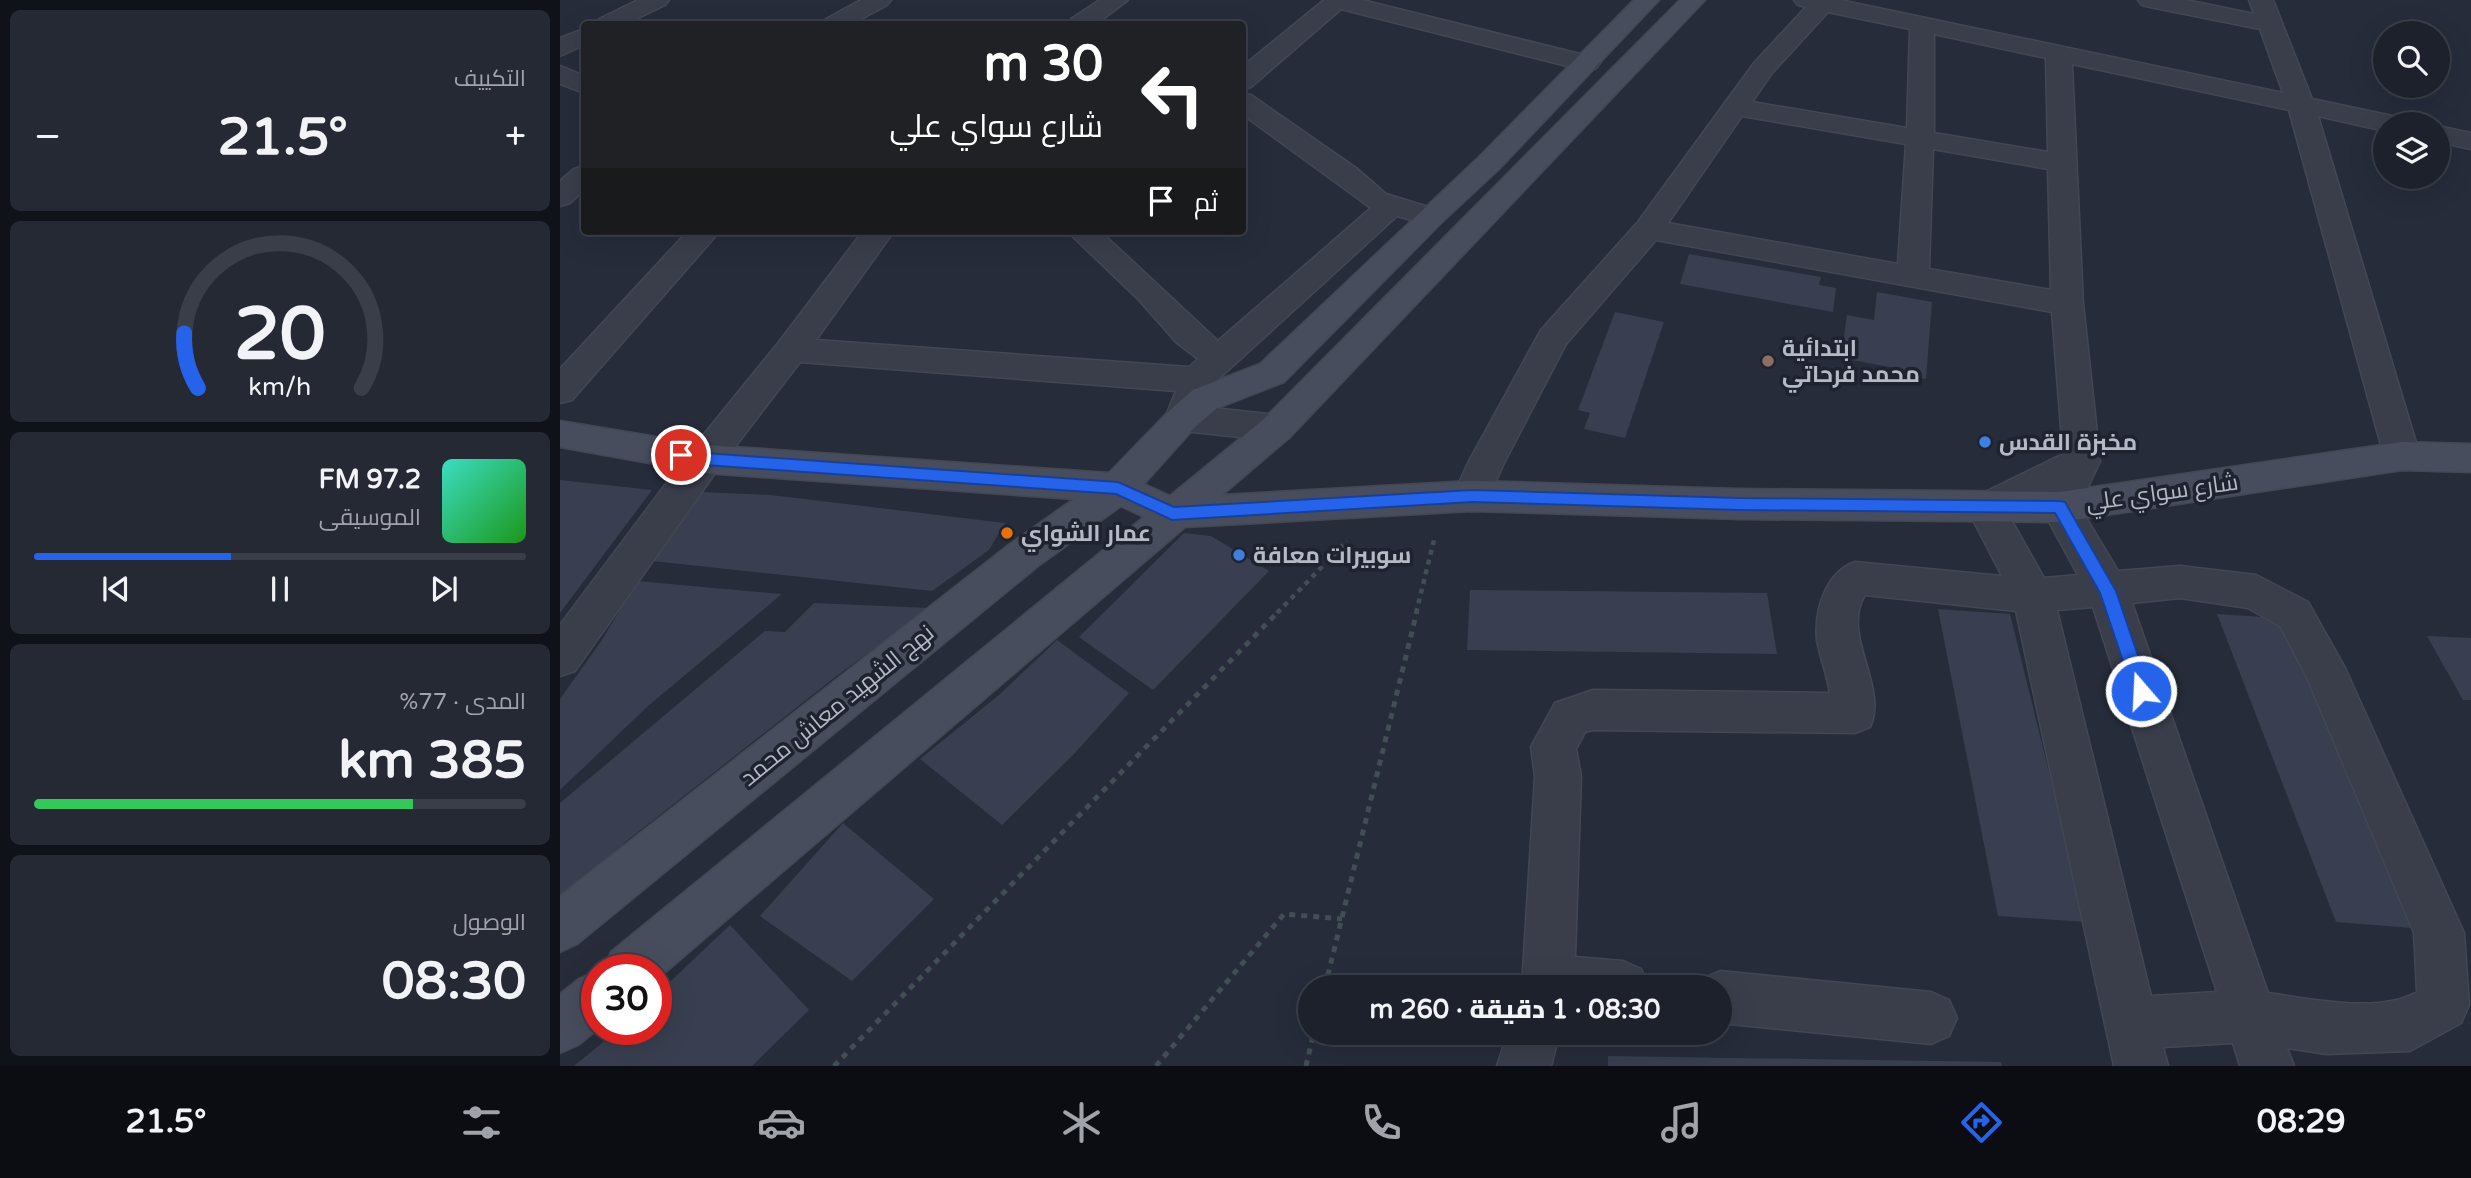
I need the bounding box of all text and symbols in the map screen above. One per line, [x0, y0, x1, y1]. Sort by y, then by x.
map controls [2373, 21, 2450, 189]
button: search [2373, 21, 2450, 98]
text: 30 m [984, 35, 1103, 94]
icon: left [1127, 49, 1218, 140]
text: التكييف [454, 65, 526, 93]
text: 21.5° [218, 106, 348, 169]
text: شارع سواي علي [890, 108, 1103, 146]
button: layers [2373, 112, 2450, 189]
text: − [34, 114, 61, 160]
text: + [505, 114, 526, 160]
icon: arrive [1142, 182, 1180, 220]
text: ثم [1194, 187, 1218, 218]
text: 20 [234, 291, 326, 379]
place label: ابتدائية محمد فرحاتي [1782, 335, 1920, 393]
marker: ابتدائية محمد فرحاتي [1760, 353, 1776, 369]
text: km/h [249, 372, 311, 402]
pin [651, 425, 711, 485]
place label: مخبزة القدس [1999, 429, 2137, 457]
marker: مخبزة القدس [1977, 434, 1993, 450]
icon: arrive [662, 436, 700, 474]
text: 97.2 FM [319, 464, 421, 495]
street label: شارع سواي علي [2084, 468, 2240, 521]
text: الموسيقى [319, 504, 421, 532]
place label: عمار الشواي [1021, 520, 1151, 552]
marker: عمار الشواي [999, 525, 1015, 541]
place label: سوبيرات معافة [1253, 542, 1412, 570]
marker: سوبيرات معافة [1231, 547, 1247, 563]
icon: previous [97, 570, 135, 608]
icon: pause [261, 570, 299, 608]
icon: next [425, 570, 463, 608]
street label: نهج الشهيد معاش محمد [735, 619, 941, 793]
position arrow [2104, 654, 2178, 728]
text: المدى · 77% [399, 688, 526, 716]
text: 385 km [338, 729, 526, 792]
text: الوصول [453, 909, 526, 937]
text: 08:30 [382, 950, 526, 1013]
speed limit sign: 30 [581, 954, 672, 1045]
text: 08:30 · 1 دقيقة · 260 m [1370, 994, 1660, 1025]
icon: filters [457, 1098, 506, 1147]
icon: car [757, 1098, 806, 1147]
icon: climate [1057, 1098, 1106, 1147]
icon: phone [1357, 1098, 1406, 1147]
icon: music [1657, 1098, 1706, 1147]
icon: directions [1957, 1098, 2006, 1147]
text: 21.5° [126, 1103, 206, 1141]
text: 08:29 [2257, 1103, 2346, 1141]

